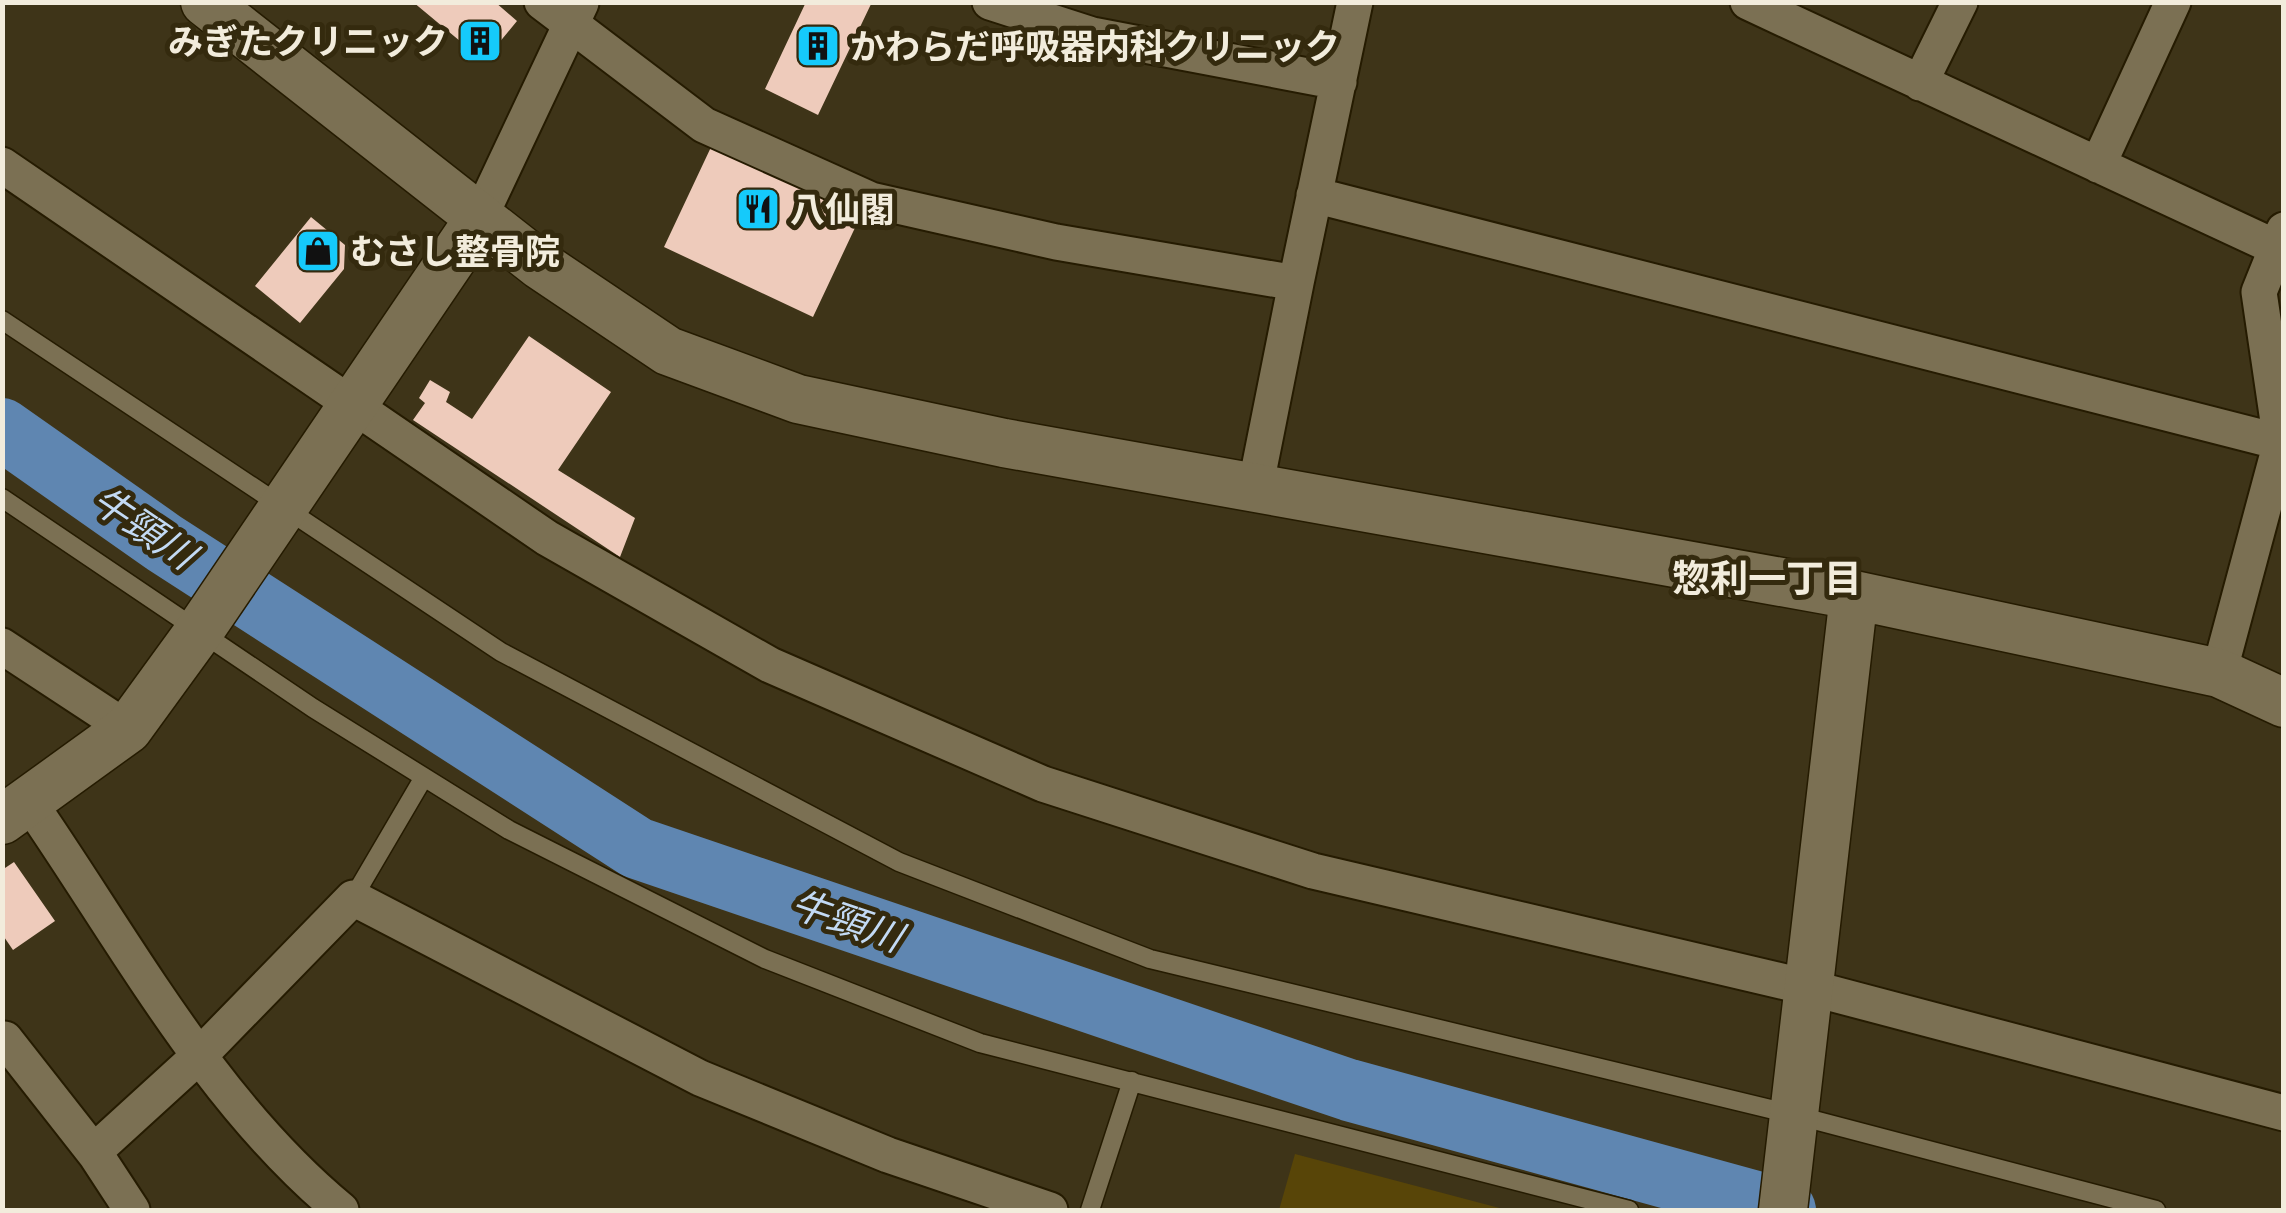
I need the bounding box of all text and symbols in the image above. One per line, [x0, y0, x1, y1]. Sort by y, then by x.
building icon: みぎたクリニック [457, 18, 503, 64]
place label: みぎたクリニック [168, 21, 448, 61]
building icon: かわらだ呼吸器内科クリニック [795, 23, 841, 69]
place label: かわらだ呼吸器内科クリニック [850, 26, 1340, 66]
restaurant icon: 八仙閣 [735, 186, 781, 232]
place label: 八仙閣 [790, 189, 895, 229]
shop icon: むさし整骨院 [295, 228, 341, 274]
place label: むさし整骨院 [350, 231, 560, 271]
water label: 牛頸川 [85, 478, 206, 579]
district label: 惣利一丁目 [1672, 557, 1862, 599]
water label: 牛頸川 [786, 882, 912, 960]

